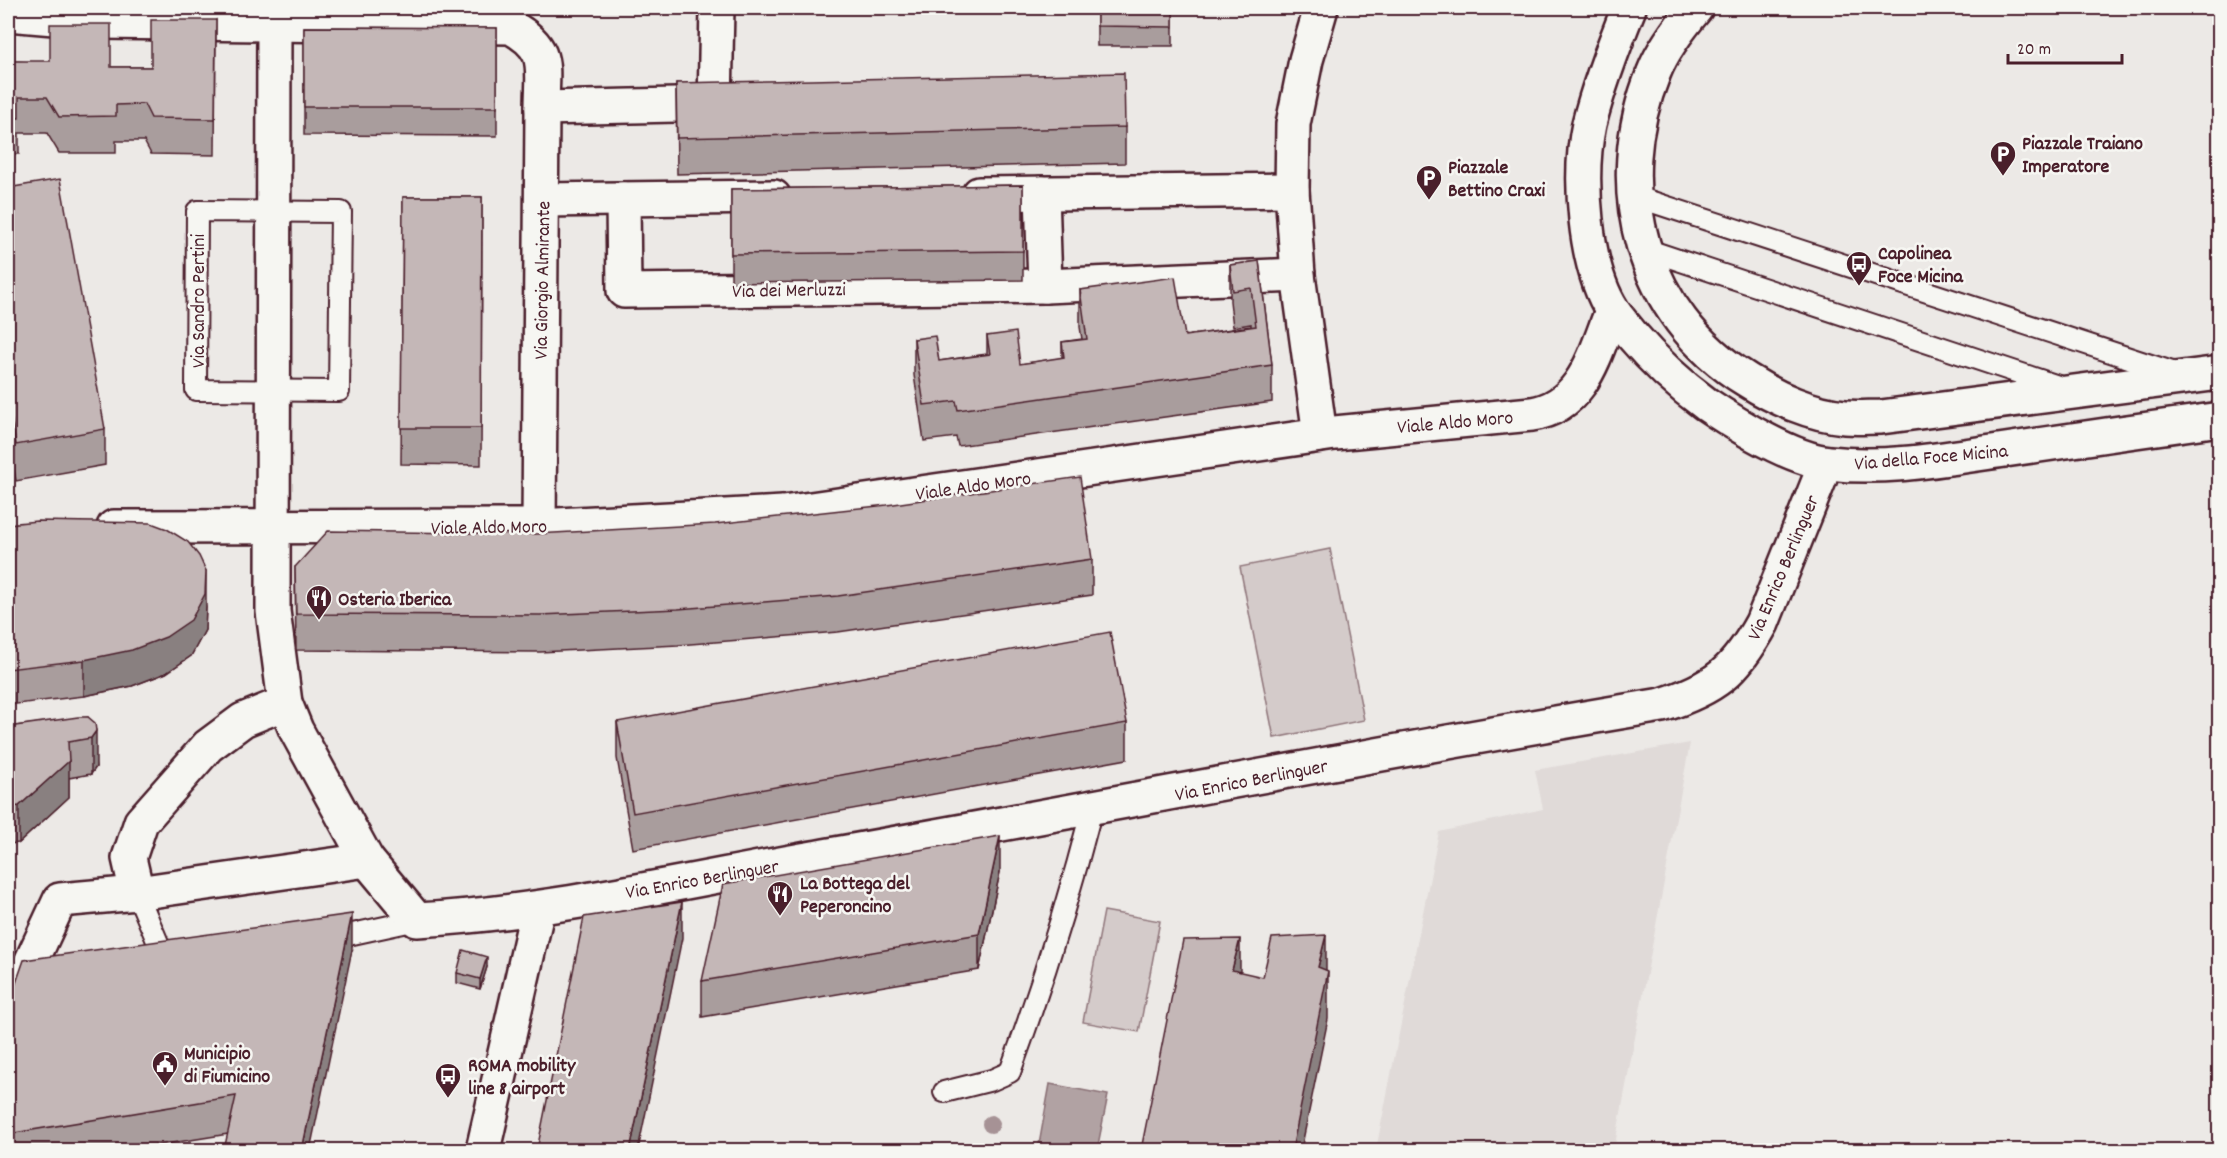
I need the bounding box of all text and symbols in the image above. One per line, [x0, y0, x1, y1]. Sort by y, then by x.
scale bar [2008, 27, 2122, 65]
text: 20 m [2017, 38, 2051, 63]
place label: Piazzale Traiano Imperatore [2022, 131, 2143, 182]
parking icon: Piazzale Traiano Imperatore [1988, 139, 2018, 177]
place label: Piazzale Bettino Craxi [1448, 155, 1546, 206]
parking icon: Piazzale Bettino Craxi [1414, 163, 1444, 201]
street label: Via Giorgio Almirante [529, 200, 559, 360]
street label: Via Sandro Pertini [186, 234, 214, 368]
place label: Capolinea Foce Micina [1878, 241, 1964, 292]
bus stop icon: Capolinea Foce Micina [1844, 249, 1874, 287]
street label: Via dei Merluzzi [732, 277, 847, 307]
street label: Viale Aldo Moro [1396, 405, 1514, 443]
street label: Via della Foce Micina [1853, 438, 2010, 480]
street label: Viale Aldo Moro [914, 466, 1033, 510]
street label: Via Enrico Berlinguer [1742, 491, 1828, 645]
street label: Viale Aldo Moro [431, 514, 548, 544]
restaurant icon: Osteria Iberica [304, 583, 334, 621]
place label: Osteria Iberica [338, 587, 452, 615]
street label: Via Enrico Berlinguer [1173, 753, 1331, 810]
street label: Via Enrico Berlinguer [624, 854, 782, 908]
place label: La Bottega del Peperoncino [800, 871, 910, 922]
restaurant icon: La Bottega del Peperoncino [765, 879, 795, 917]
place label: Municipio di Fiumicino [184, 1041, 270, 1092]
public building icon: Municipio di Fiumicino [150, 1049, 180, 1087]
place label: ROMA mobility line 8 airport [468, 1053, 576, 1104]
bus stop icon: ROMA mobility line 8 airport [433, 1061, 463, 1099]

